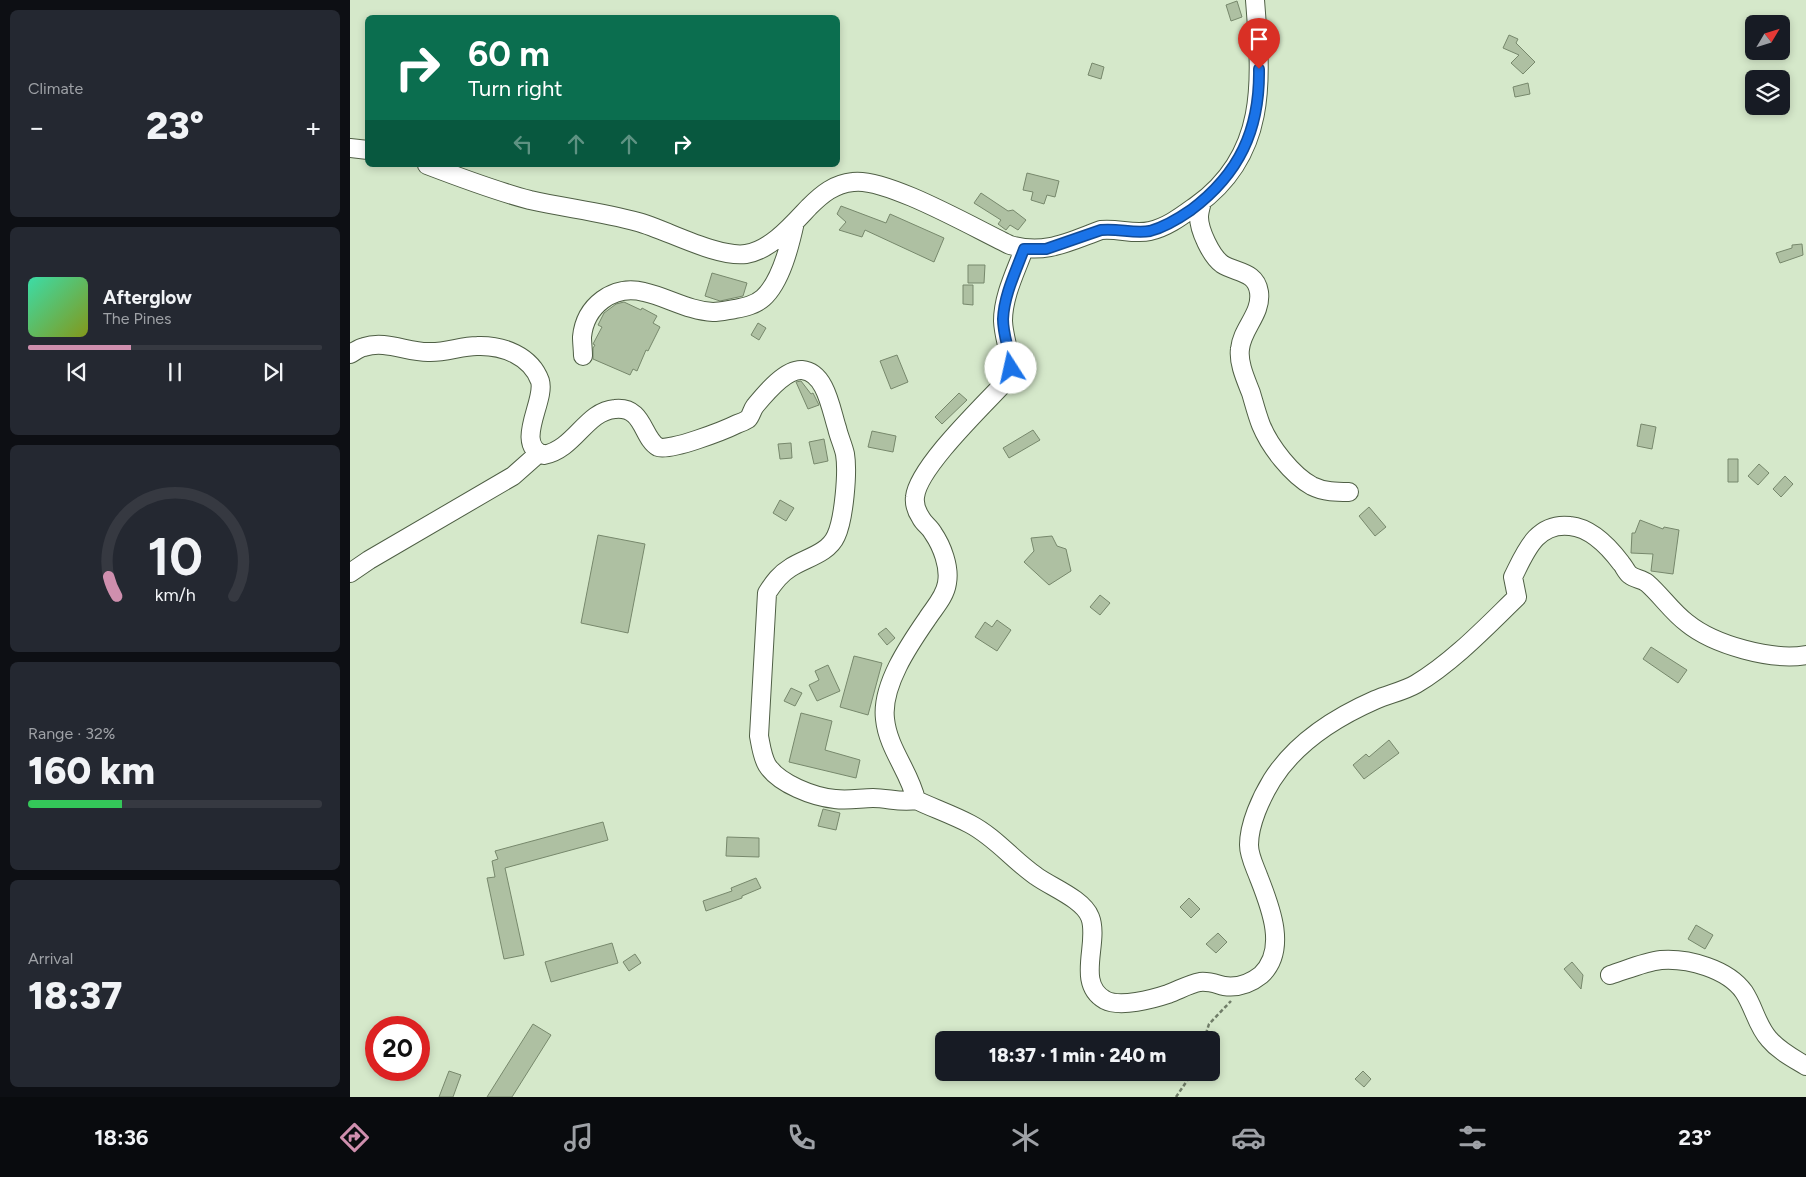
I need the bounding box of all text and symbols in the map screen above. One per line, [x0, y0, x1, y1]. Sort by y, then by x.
north arrow [1745, 15, 1790, 60]
map controls [1745, 15, 1790, 115]
pin [1238, 18, 1280, 69]
icon: arrive [1245, 25, 1273, 53]
text: 60 m [468, 33, 550, 75]
icon: right [385, 35, 450, 100]
button: layers [1745, 70, 1790, 115]
text: Turn right [468, 75, 563, 102]
text: Climate [28, 79, 83, 98]
text: 23° [146, 103, 204, 149]
text: − [28, 110, 45, 144]
text: + [305, 110, 322, 144]
icon: left [509, 130, 537, 158]
icon: ahead [562, 130, 590, 158]
icon: ahead [615, 130, 643, 158]
icon: right [668, 130, 696, 158]
text: Afterglow [103, 286, 192, 309]
text: The Pines [103, 309, 172, 328]
position arrow [984, 341, 1036, 393]
icon: previous [63, 358, 91, 386]
icon: pause [161, 358, 189, 386]
icon: next [259, 358, 287, 386]
text: 10 [147, 526, 203, 588]
text: km/h [155, 584, 195, 605]
text: Range · 32% [28, 724, 115, 743]
text: 160 km [28, 748, 155, 794]
text: Arrival [28, 949, 73, 968]
text: 18:37 [28, 973, 122, 1019]
speed limit sign: 20 [365, 1016, 430, 1081]
text: 18:37 · 1 min · 240 m [989, 1044, 1166, 1067]
icon: directions [337, 1120, 372, 1155]
icon: music [561, 1120, 596, 1155]
icon: phone [784, 1120, 819, 1155]
icon: climate [1008, 1120, 1043, 1155]
icon: car [1231, 1120, 1266, 1155]
icon: filters [1455, 1120, 1490, 1155]
text: 18:36 [94, 1124, 149, 1151]
text: 23° [1678, 1124, 1712, 1151]

